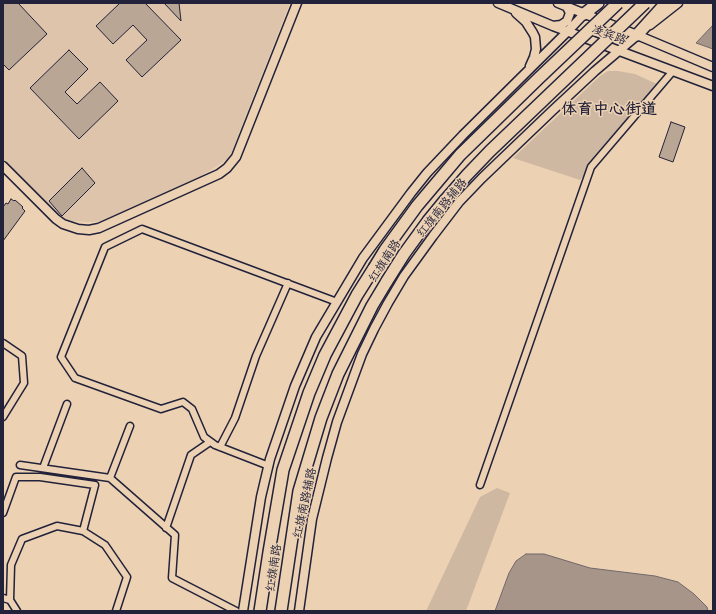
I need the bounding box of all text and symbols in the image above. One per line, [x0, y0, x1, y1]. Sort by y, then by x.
street label: 凌宾路 [590, 22, 628, 48]
district label: 体育中心街道 [561, 100, 657, 120]
street label: 红旗南路辅路 [414, 175, 470, 241]
street label: 红旗南路 [366, 237, 404, 285]
street label: 红旗南路辅路 [290, 466, 320, 540]
street label: 红旗南路 [264, 543, 284, 593]

